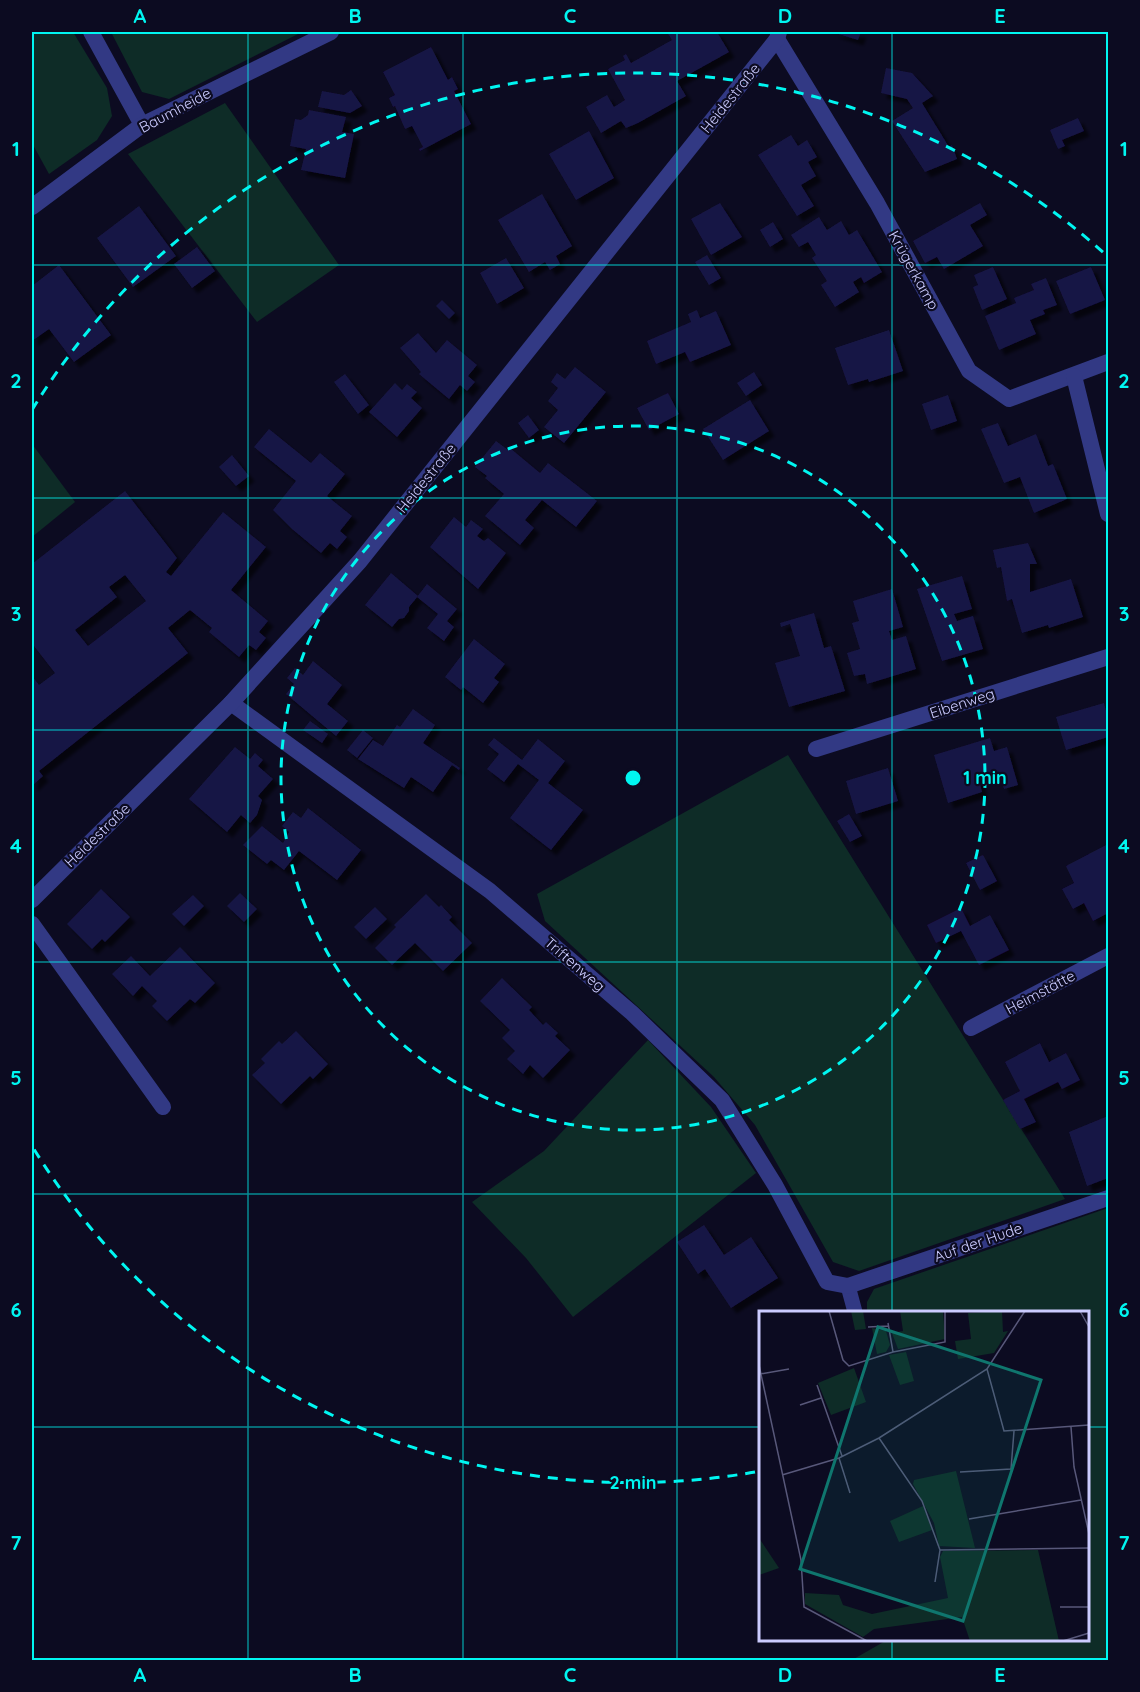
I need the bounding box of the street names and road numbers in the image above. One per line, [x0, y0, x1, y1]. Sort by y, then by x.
street label: Heidestraße [696, 59, 764, 137]
street label: Baumheide [136, 83, 214, 137]
street label: Krügerkamp [885, 227, 943, 313]
street label: Heidestraße [392, 439, 460, 517]
street label: Eibenweg [927, 684, 997, 722]
street label: Heidestraße [60, 799, 134, 871]
street label: Triftenweg [541, 933, 609, 995]
street label: Heimstätte [1002, 966, 1078, 1018]
street label: Auf der Hude [931, 1218, 1025, 1266]

